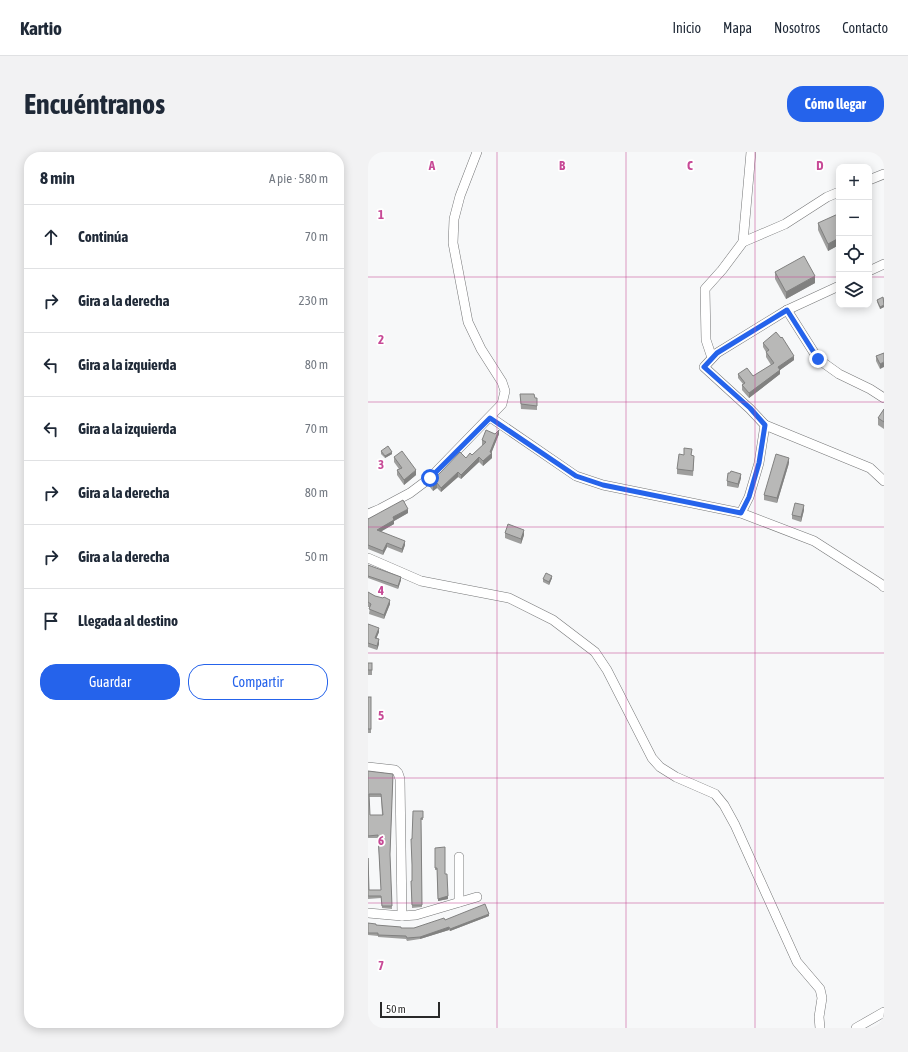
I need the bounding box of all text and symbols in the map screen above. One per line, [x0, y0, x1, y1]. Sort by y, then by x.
text: Kartio [20, 17, 62, 39]
text: Inicio [672, 20, 701, 36]
text: Mapa [723, 20, 752, 36]
text: Nosotros [774, 20, 820, 36]
text: Contacto [842, 20, 888, 36]
button: Cómo llegar [787, 86, 884, 122]
text: Encuéntranos [24, 88, 165, 120]
text: A [428, 158, 436, 173]
text: B [559, 158, 566, 173]
text: C [687, 158, 693, 173]
text: D [816, 158, 824, 173]
map controls [836, 164, 872, 308]
button: + [836, 164, 872, 200]
text: 8 min [40, 168, 75, 188]
text: A pie · 580 m [269, 171, 328, 186]
button: − [836, 200, 872, 236]
text: 1 [378, 207, 384, 222]
icon: ahead [40, 226, 62, 248]
text: Continúa [78, 228, 128, 245]
text: 70 m [305, 229, 328, 244]
button: locate [836, 236, 872, 272]
button: layers [836, 272, 872, 308]
icon: right [40, 290, 62, 312]
text: Gira a la derecha [78, 292, 169, 309]
text: 230 m [299, 293, 328, 308]
text: 2 [378, 332, 384, 347]
route end [809, 350, 827, 368]
icon: left [40, 354, 62, 376]
text: Gira a la izquierda [78, 356, 176, 373]
text: 80 m [305, 357, 328, 372]
icon: left [40, 418, 62, 440]
text: Gira a la izquierda [78, 420, 176, 437]
text: 70 m [305, 421, 328, 436]
text: 3 [378, 457, 384, 472]
route start [421, 469, 439, 487]
icon: right [40, 482, 62, 504]
text: Gira a la derecha [78, 484, 169, 501]
text: 80 m [305, 485, 328, 500]
icon: right [40, 546, 62, 568]
text: Gira a la derecha [78, 548, 169, 565]
text: 50 m [305, 549, 328, 564]
text: 4 [377, 583, 384, 598]
icon: arrive [40, 610, 62, 632]
text: Llegada al destino [78, 612, 178, 629]
button: Guardar [40, 664, 180, 700]
button: Compartir [188, 664, 328, 700]
text: 5 [378, 708, 384, 723]
text: 6 [378, 833, 384, 848]
text: 7 [378, 958, 384, 973]
scale bar [380, 1000, 440, 1019]
text: 50 m [386, 1003, 406, 1015]

